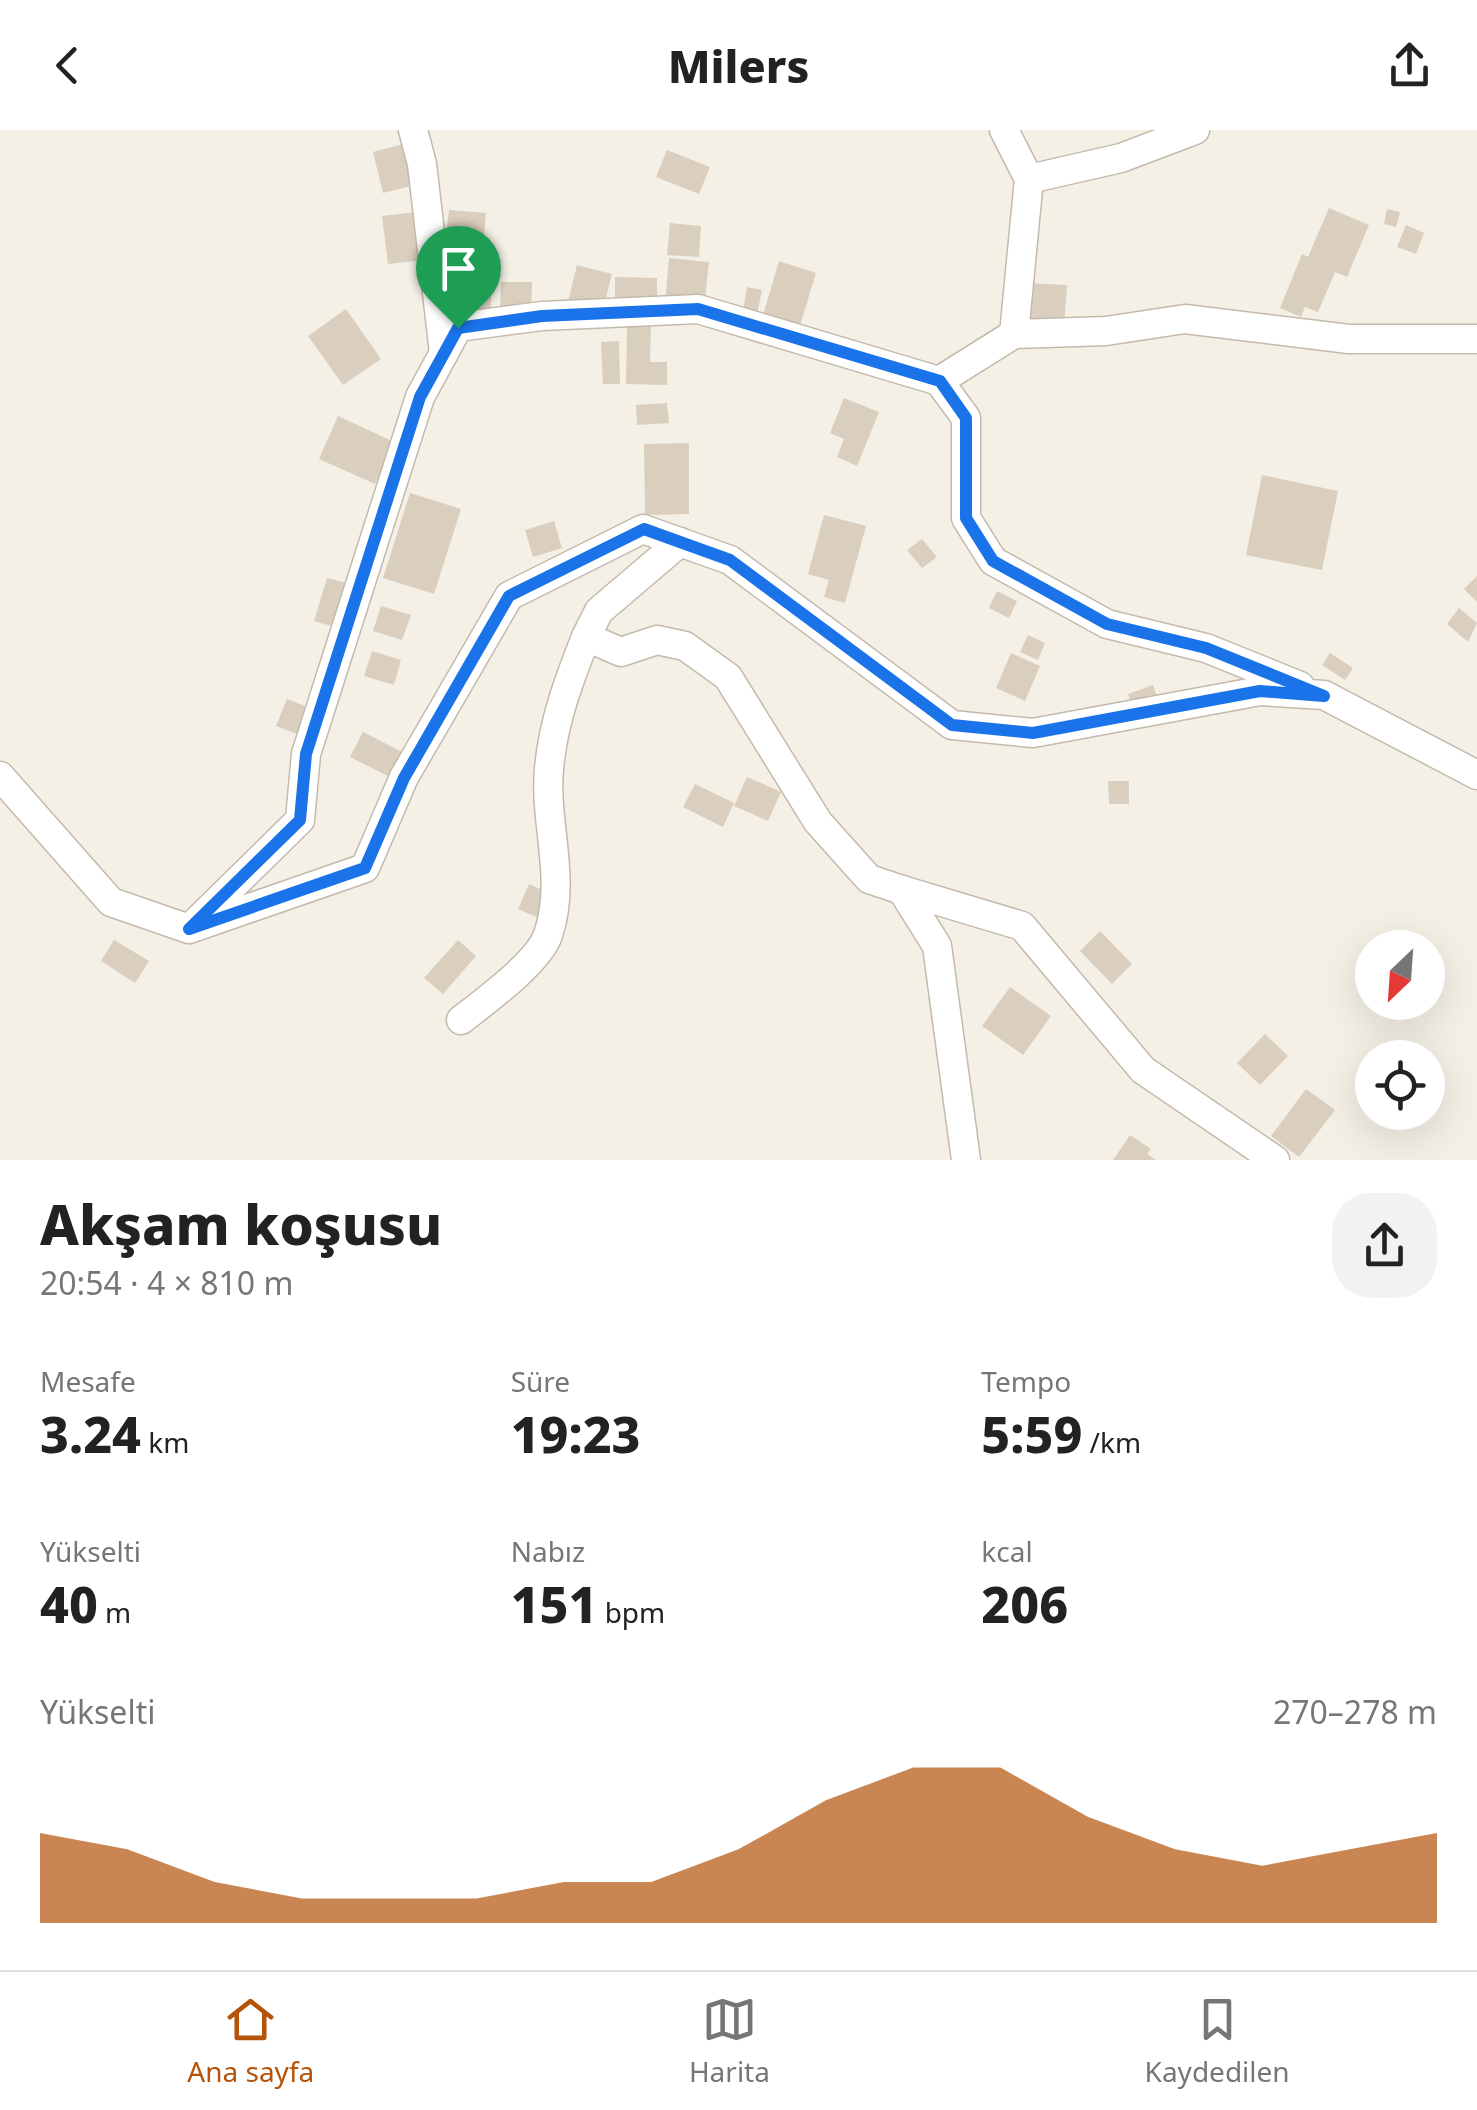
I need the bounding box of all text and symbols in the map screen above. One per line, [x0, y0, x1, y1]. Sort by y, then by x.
text: Milers [668, 35, 809, 96]
icon: back [40, 38, 95, 93]
icon: share [1382, 38, 1437, 93]
pin [416, 226, 501, 329]
icon: arrive [431, 241, 486, 296]
north arrow [1355, 930, 1445, 1020]
map controls [1355, 930, 1445, 1130]
button: locate [1355, 1040, 1445, 1130]
text: Akşam koşusu [40, 1186, 442, 1261]
button: share [1332, 1193, 1437, 1298]
text: 20:54 · 4 × 810 m [40, 1261, 293, 1304]
text: Mesafe [40, 1362, 136, 1400]
text: Süre [511, 1362, 570, 1400]
text: Tempo [981, 1362, 1071, 1400]
text: 3.24 [40, 1400, 141, 1468]
text: 19:23 [511, 1400, 641, 1468]
text: 5:59 [981, 1400, 1082, 1468]
text: km [141, 1423, 189, 1461]
text: /km [1082, 1423, 1141, 1461]
text: Yükselti [40, 1532, 141, 1570]
text: Nabız [511, 1532, 585, 1570]
text: kcal [981, 1532, 1033, 1570]
text: 40 [40, 1570, 98, 1638]
text: 151 [511, 1570, 597, 1638]
text: 206 [981, 1570, 1068, 1638]
text: m [98, 1593, 131, 1631]
text: bpm [597, 1593, 665, 1631]
text: Yükselti [40, 1690, 155, 1733]
text: 270–278 m [1273, 1690, 1437, 1733]
tab: Ana sayfa [187, 1992, 314, 2090]
tab: Harita [689, 1992, 770, 2090]
tab: Kaydedilen [1145, 1992, 1290, 2090]

